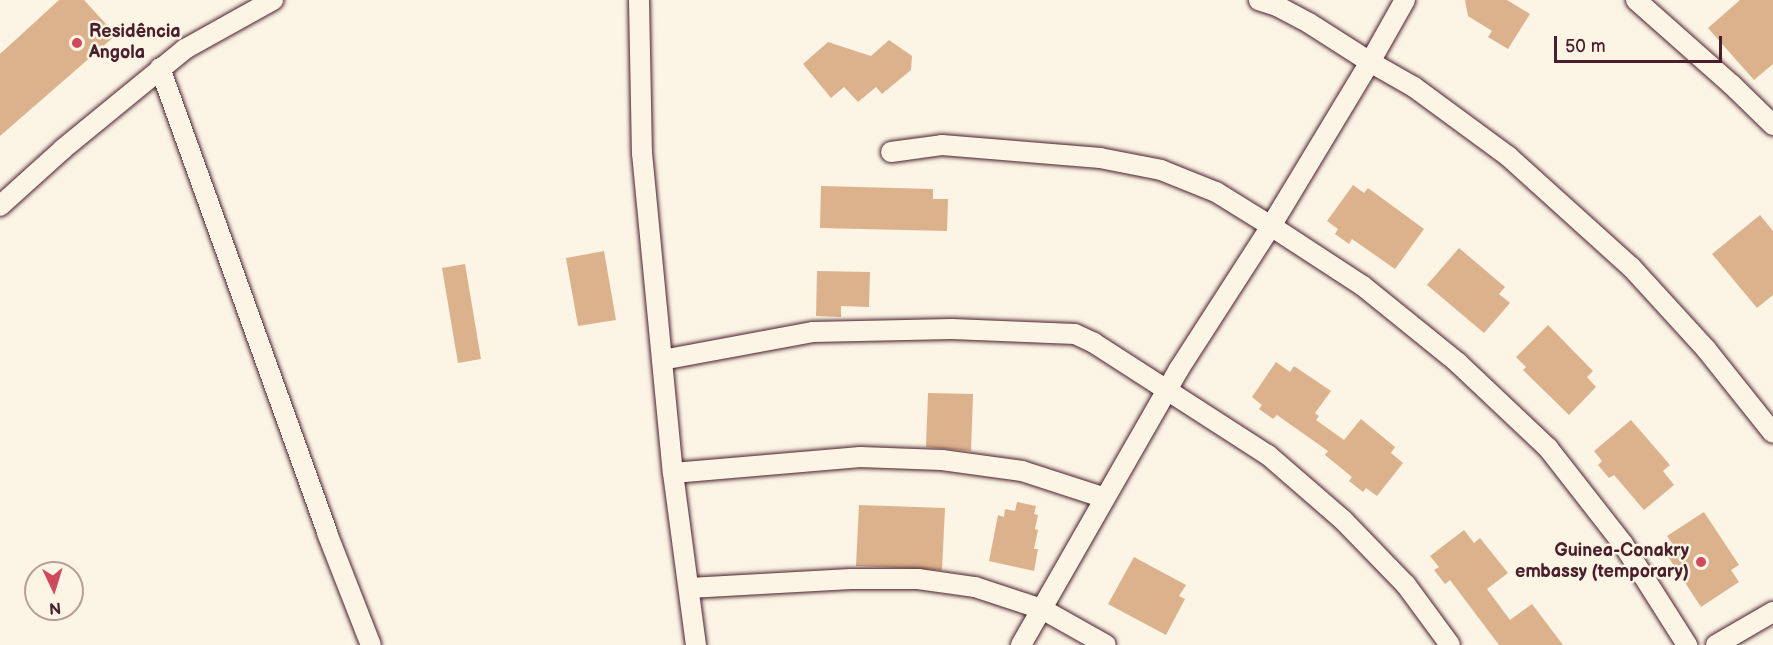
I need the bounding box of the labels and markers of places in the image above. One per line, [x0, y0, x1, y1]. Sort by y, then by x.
place label: Residência Angola [89, 22, 181, 64]
marker: Residência Angola [70, 36, 84, 50]
place label: Guinea-Conakry embassy (temporary) [1515, 541, 1689, 584]
marker: Guinea-Conakry embassy (temporary) [1694, 555, 1708, 569]

